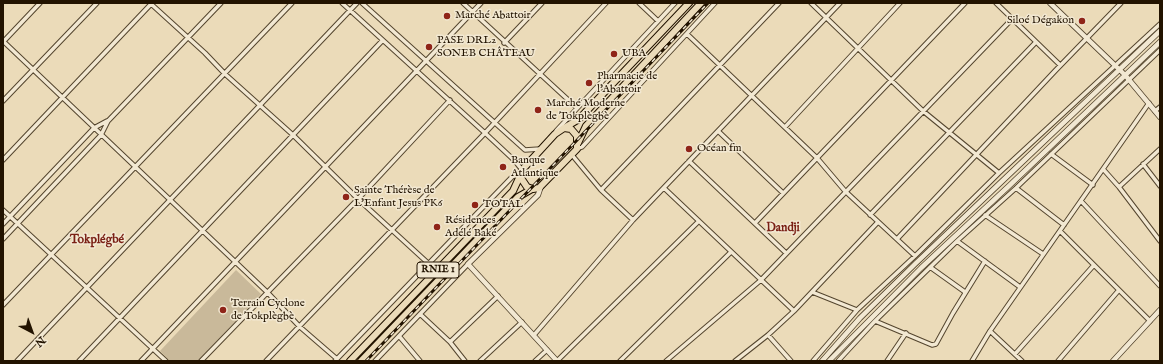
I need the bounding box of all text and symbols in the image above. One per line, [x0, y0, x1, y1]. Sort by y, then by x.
place label: Marché Abattoir [455, 9, 531, 23]
marker: Marché Abattoir [442, 11, 452, 21]
place label: Siloé Dégakon [1007, 14, 1074, 28]
marker: Siloé Dégakon [1077, 16, 1087, 26]
place label: PASE DRL2 SONEB CHÂTEAU [437, 34, 535, 60]
marker: PASE DRL2 SONEB CHÂTEAU [424, 42, 434, 52]
place label: UBA [622, 47, 646, 61]
marker: UBA [609, 49, 619, 59]
place label: Pharmacie de l'Abattoir [597, 70, 657, 96]
marker: Pharmacie de l'Abattoir [584, 78, 594, 88]
place label: Marché Moderne de Tokplègbè [546, 97, 625, 123]
marker: Marché Moderne de Tokplègbè [533, 105, 543, 115]
place label: Océan fm [697, 142, 741, 156]
marker: Océan fm [684, 144, 694, 154]
place label: Banque Atlantique [511, 154, 559, 180]
marker: Banque Atlantique [498, 162, 508, 172]
place label: Sainte Thérèse de L'Enfant Jesus PK6 [354, 184, 442, 210]
marker: Sainte Thérèse de L'Enfant Jesus PK6 [341, 192, 351, 202]
place label: TOTAL [483, 198, 523, 212]
marker: TOTAL [470, 200, 480, 210]
place label: Résidences Adélé Baké [445, 214, 497, 240]
marker: Résidences Adélé Baké [432, 222, 442, 232]
district label: Dandji [766, 222, 800, 236]
district label: Tokplégbé [70, 234, 124, 248]
road number: RNIE 1 [417, 262, 459, 278]
place label: Terrain Cyclone de Tokplègbè [231, 297, 305, 323]
marker: Terrain Cyclone de Tokplègbè [218, 305, 228, 315]
north arrow [12, 312, 52, 352]
text: N [32, 333, 48, 349]

